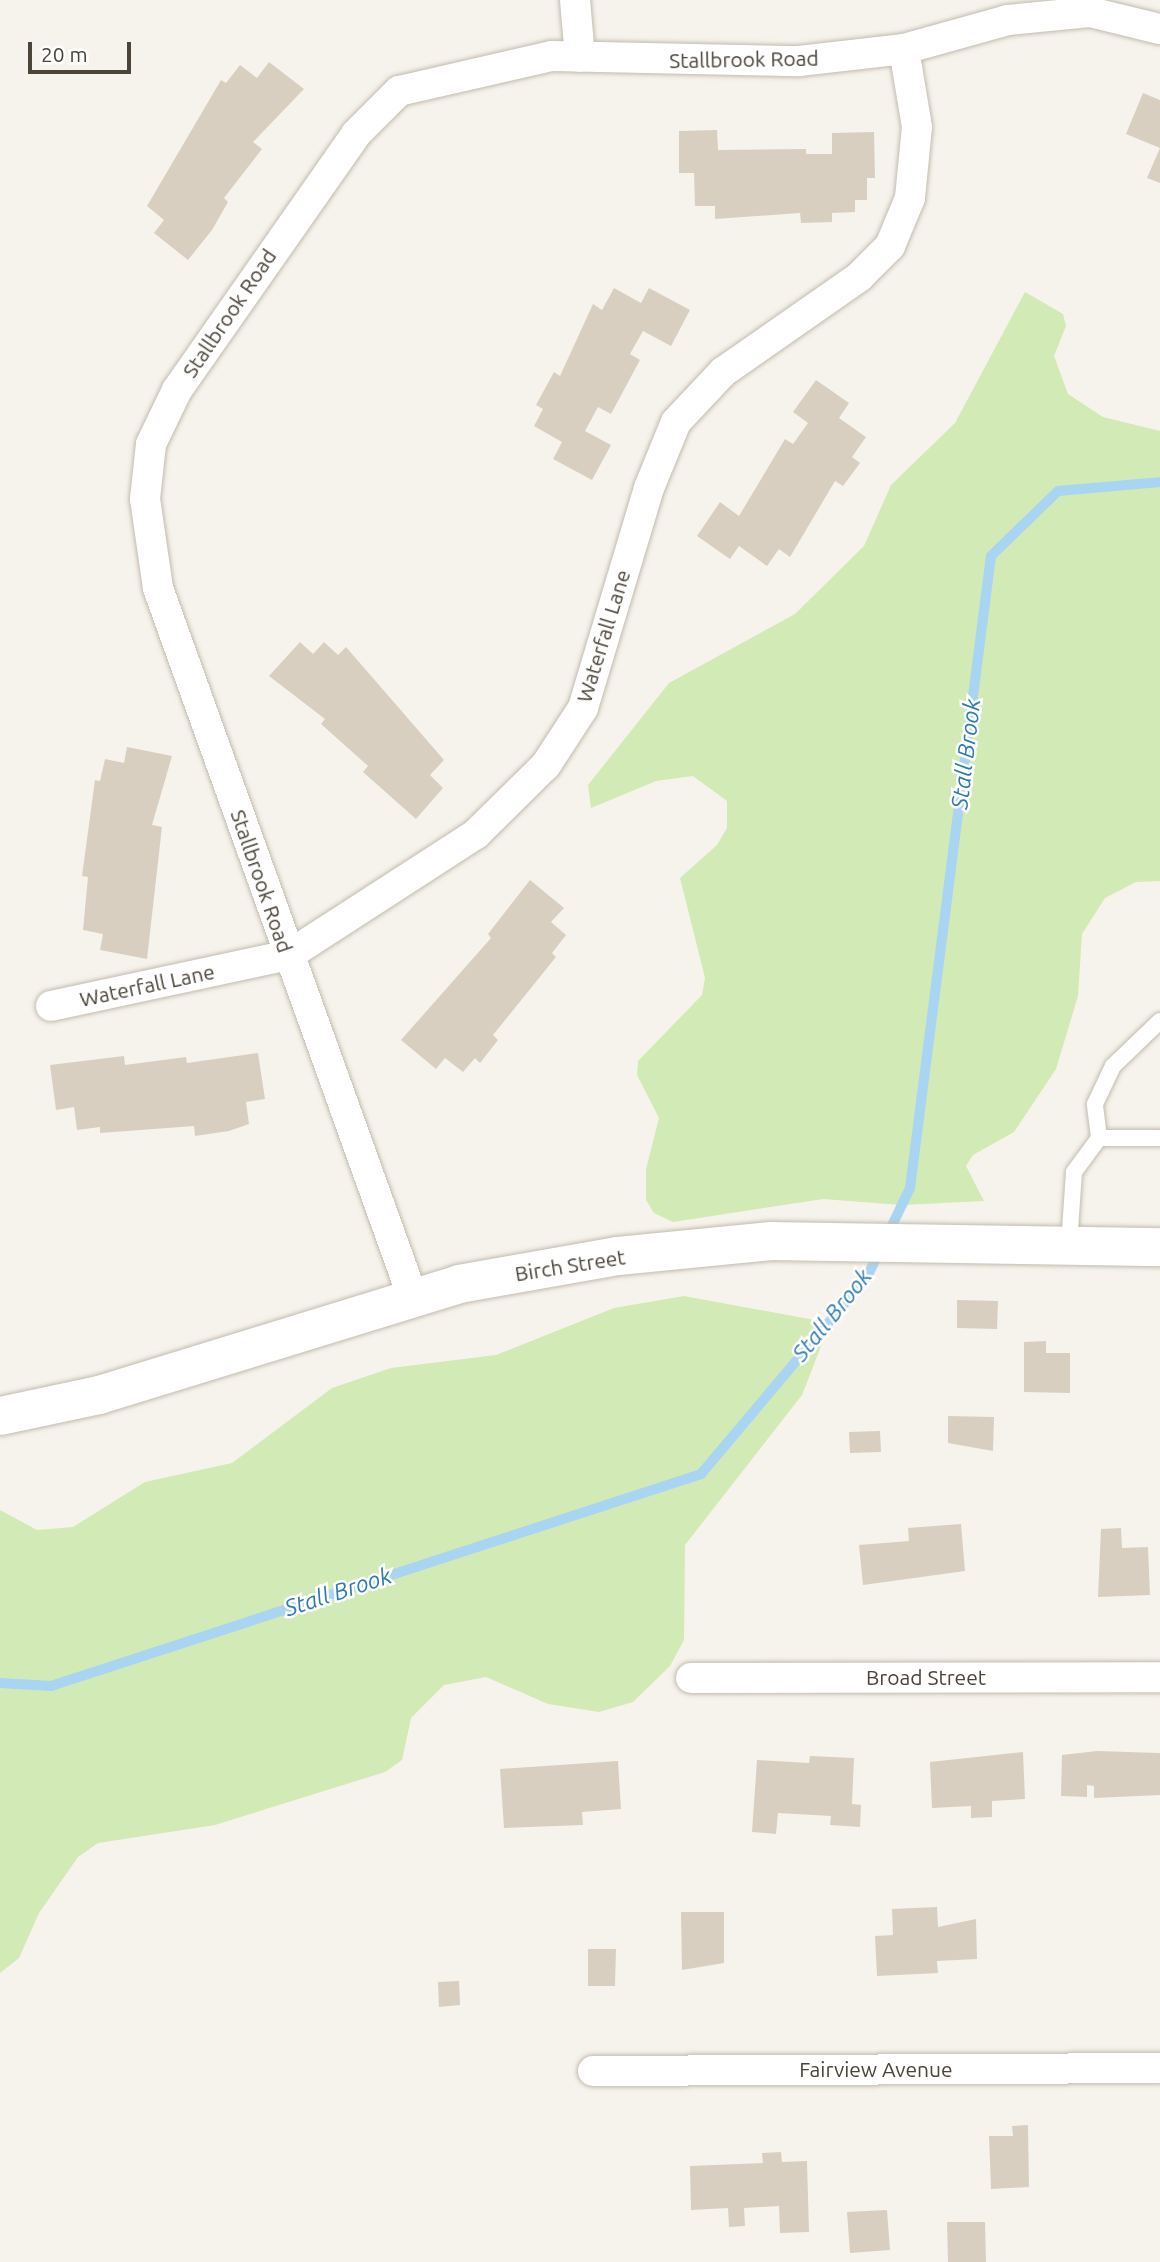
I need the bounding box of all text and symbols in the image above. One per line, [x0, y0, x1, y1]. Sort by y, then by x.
scale bar [32, 28, 135, 72]
text: 20 m [41, 42, 88, 66]
street label: Stallbrook Road [669, 45, 819, 73]
street label: Stallbrook Road [177, 244, 281, 382]
street label: Waterfall Lane [571, 567, 635, 705]
water label: Stall Brook [946, 697, 986, 811]
street label: Stallbrook Road [226, 806, 298, 956]
street label: Waterfall Lane [77, 958, 217, 1012]
street label: Birch Street [513, 1244, 627, 1286]
water label: Stall Brook [786, 1263, 878, 1367]
water label: Stall Brook [281, 1562, 395, 1622]
street label: Broad Street [866, 1664, 986, 1690]
street label: Fairview Avenue [799, 2056, 953, 2082]

